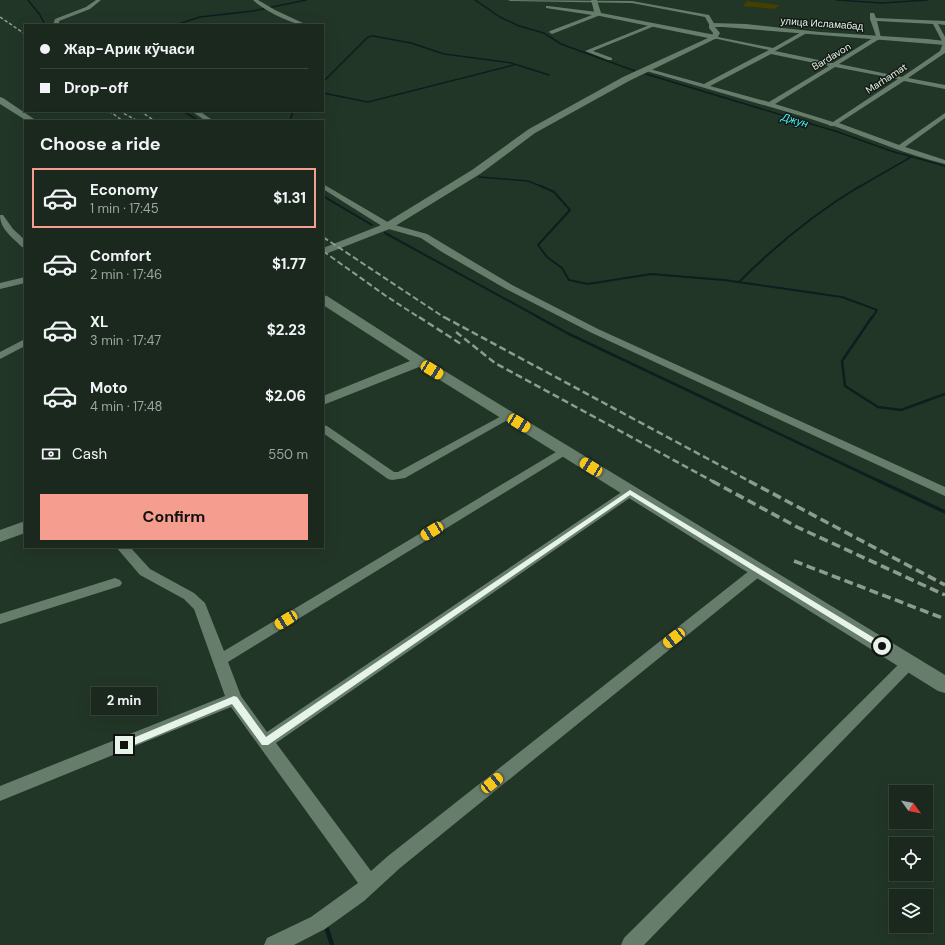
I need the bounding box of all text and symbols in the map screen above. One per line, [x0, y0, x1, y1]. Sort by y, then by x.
street label: улица Исламабад [780, 14, 864, 33]
text: Жар-Арик кўчаси [64, 39, 195, 59]
street label: Bardavon [809, 40, 853, 73]
street label: Marhamat [863, 60, 910, 97]
text: Drop-off [64, 78, 129, 98]
water label: Джун [778, 109, 810, 131]
text: Choose a ride [40, 132, 161, 156]
icon: car [42, 180, 78, 216]
text: Economy [90, 180, 158, 200]
text: $1.31 [273, 188, 306, 208]
text: 1 min · 17:45 [90, 200, 159, 217]
icon: car [42, 246, 78, 282]
text: Comfort [90, 246, 151, 266]
text: $1.77 [272, 254, 306, 274]
text: 2 min · 17:46 [90, 266, 162, 283]
icon: car [42, 312, 78, 348]
text: XL [90, 312, 108, 332]
text: $2.23 [267, 320, 306, 340]
text: 3 min · 17:47 [90, 332, 161, 349]
car [419, 359, 445, 381]
icon: car [42, 378, 78, 414]
text: Moto [90, 378, 128, 398]
text: $2.06 [265, 386, 306, 406]
text: 4 min · 17:48 [90, 398, 162, 415]
car [506, 412, 532, 434]
icon: cash [40, 443, 62, 465]
text: Cash [72, 444, 107, 464]
text: 550 m [268, 446, 308, 463]
car [578, 456, 604, 478]
button: Confirm [40, 494, 308, 540]
car [419, 520, 445, 542]
car [273, 609, 299, 631]
car [661, 626, 687, 650]
route start [873, 637, 891, 655]
callout: 2 min [91, 687, 157, 715]
text: 2 min [107, 692, 141, 709]
route end [115, 736, 133, 754]
car [479, 771, 505, 795]
north arrow [889, 785, 933, 829]
map controls [889, 785, 933, 933]
button: locate [889, 837, 933, 881]
button: layers [889, 889, 933, 933]

